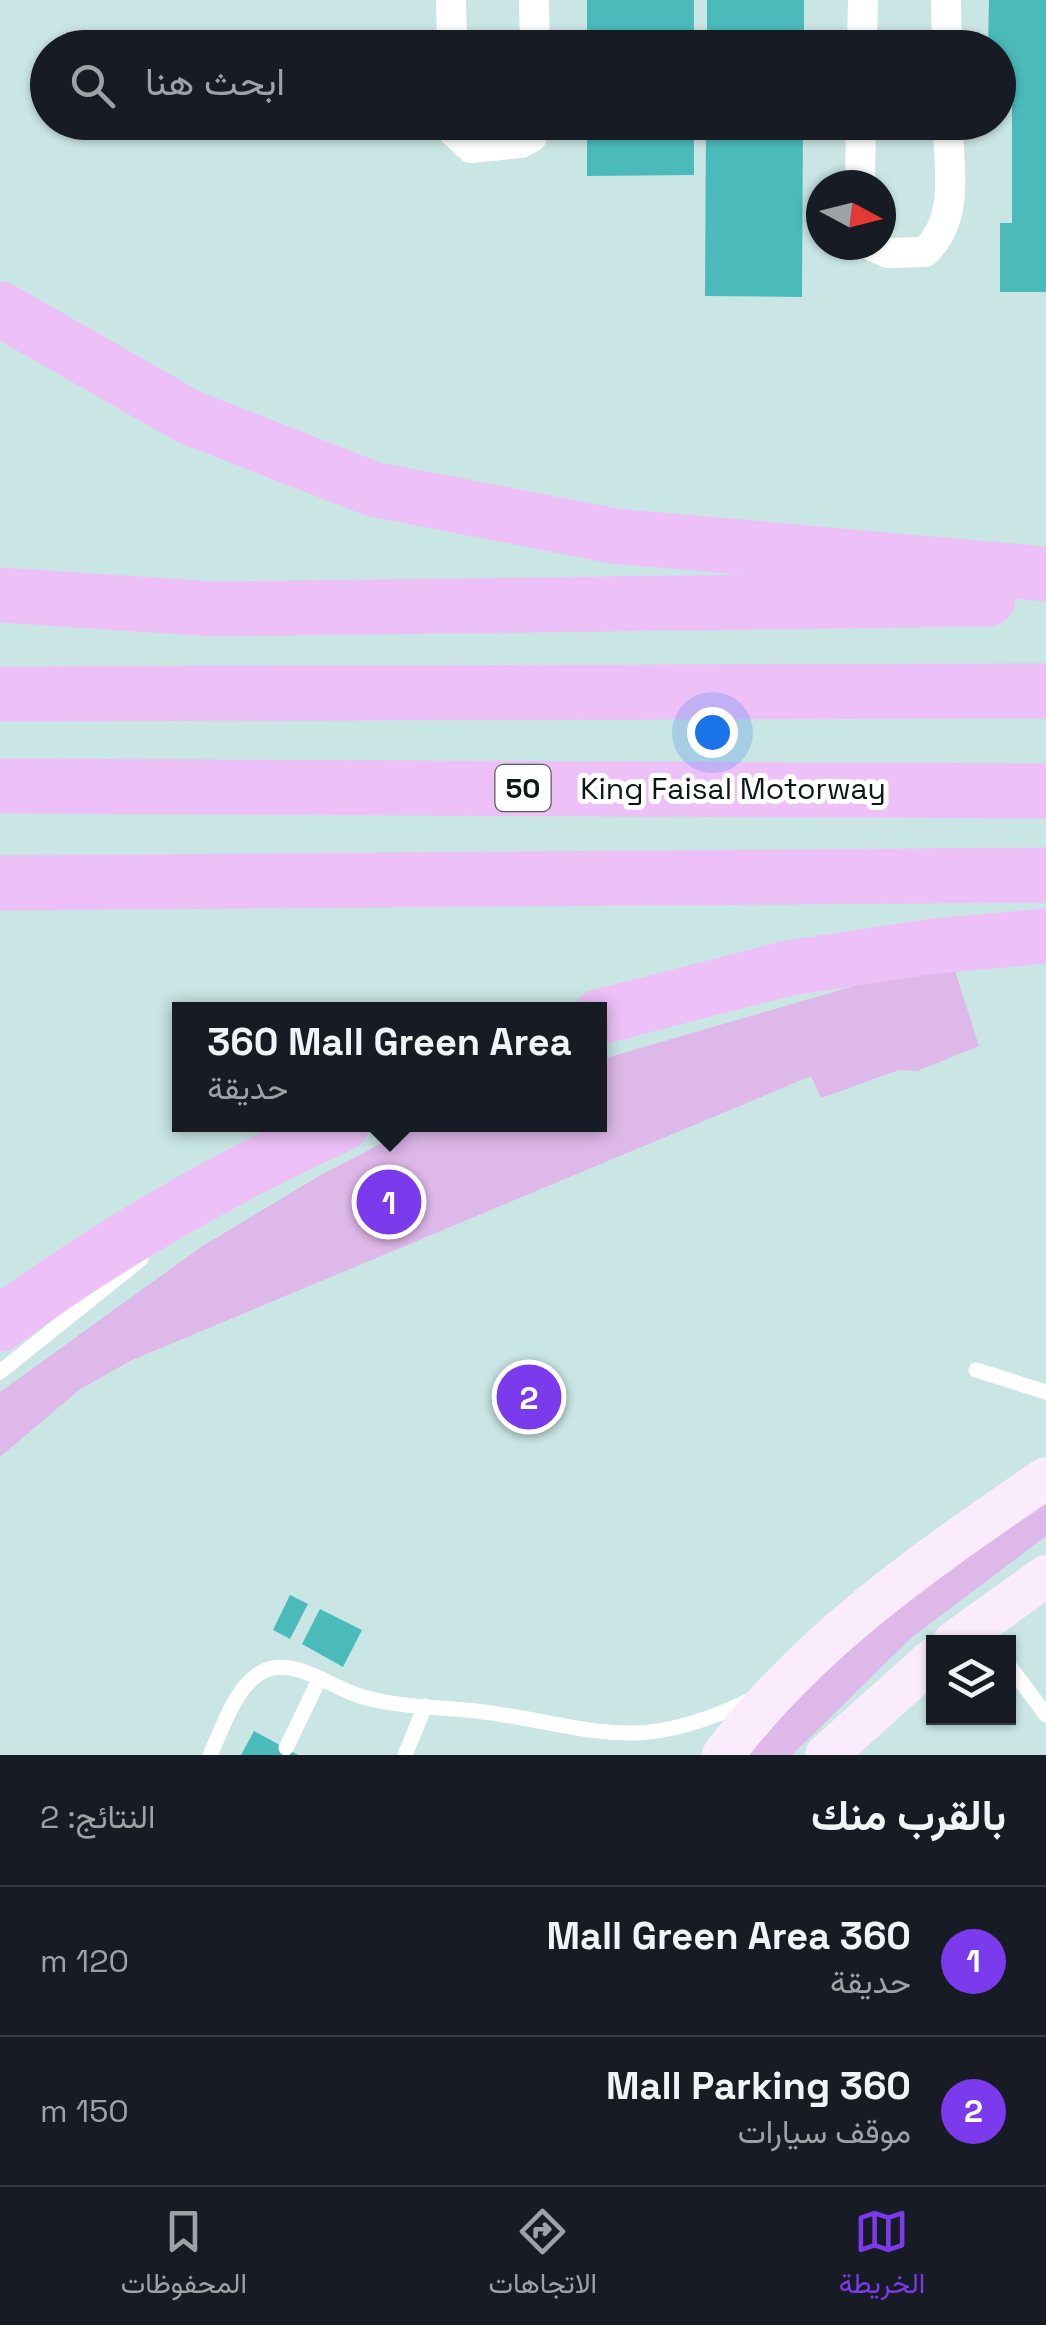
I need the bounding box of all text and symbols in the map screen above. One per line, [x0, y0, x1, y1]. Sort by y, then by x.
search box [30, 30, 1016, 140]
icon: search [65, 58, 120, 113]
text: ابحث هنا [145, 58, 285, 106]
north arrow [806, 170, 896, 260]
your location [687, 707, 738, 758]
road number: 50 [496, 765, 550, 811]
street label: King Faisal Motorway [580, 769, 886, 808]
popup [172, 1002, 607, 1132]
text: 360 Mall Green Area [207, 1018, 572, 1066]
text: حديقة [207, 1068, 288, 1108]
pin: 1 [356, 1164, 422, 1240]
pin: 2 [496, 1360, 562, 1434]
map controls [926, 1635, 1016, 1725]
button: layers [926, 1635, 1016, 1725]
text: بالقرب منك [811, 1789, 1006, 1842]
text: النتائج: 2 [40, 1797, 156, 1837]
text: 360 Mall Green Area [546, 1912, 911, 1960]
text: 120 m [40, 1941, 129, 1981]
text: 1 [966, 1941, 981, 1981]
text: حديقة [830, 1962, 911, 2002]
text: 360 Mall Parking [606, 2062, 911, 2110]
text: 150 m [40, 2091, 129, 2131]
text: 2 [964, 2091, 983, 2131]
text: موقف سيارات [738, 2112, 911, 2152]
tab: المحفوظات [121, 2204, 247, 2308]
tab: الاتجاهات [488, 2204, 597, 2308]
tab: الخريطة [839, 2204, 925, 2308]

